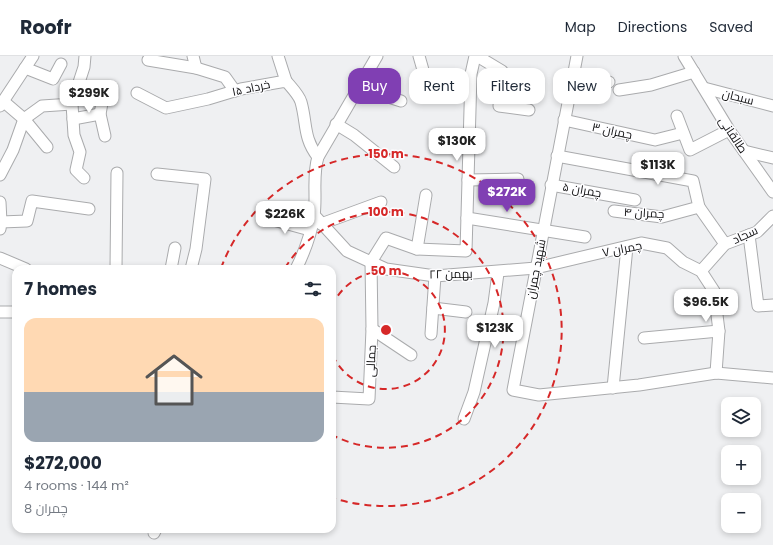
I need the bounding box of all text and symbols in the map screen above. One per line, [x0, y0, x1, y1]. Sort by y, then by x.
text: Roofr [20, 14, 72, 41]
text: Map [565, 17, 596, 37]
text: Directions [618, 17, 687, 37]
text: Saved [709, 17, 753, 37]
chip: Buy [348, 68, 401, 104]
chip: Rent [409, 68, 469, 104]
chip: Filters [477, 68, 545, 104]
chip: New [553, 68, 611, 104]
street label: ۱۵ خرداد [230, 75, 272, 100]
pin: $299K [61, 80, 117, 114]
text: $299K [68, 83, 110, 102]
street label: سبحان [720, 84, 756, 109]
street label: طالقانی [715, 113, 752, 156]
street label: چمران ۳ [590, 118, 634, 144]
pin: $130K [429, 128, 485, 162]
text: $130K [438, 131, 476, 150]
text: 150 m [368, 145, 404, 162]
pin: $113K [630, 152, 686, 186]
text: $113K [640, 155, 676, 174]
street label: چمران ۵ [561, 178, 603, 202]
pin: $272K [479, 179, 535, 213]
text: $272K [487, 182, 527, 201]
pin: $226K [257, 201, 313, 235]
text: 100 m [368, 203, 404, 220]
street label: چمران ۴ [623, 203, 665, 223]
text: $226K [265, 204, 305, 223]
street label: سجاد [729, 221, 760, 248]
street label: چمران ۷ [601, 236, 643, 262]
street label: شهید چمران [521, 237, 551, 300]
text: 50 m [371, 262, 402, 279]
street label: ۲۲ بهمن [429, 265, 473, 282]
text: 7 homes [24, 277, 97, 301]
icon: filters [302, 278, 324, 300]
pin: $96.5K [673, 289, 739, 323]
text: $96.5K [683, 292, 729, 311]
pin: $123K [467, 315, 523, 349]
text: $123K [476, 318, 514, 337]
centre of rings [379, 323, 393, 337]
icon: home [138, 344, 210, 416]
street label: جمالی [361, 344, 380, 378]
map controls [721, 397, 761, 533]
button: layers [721, 397, 761, 437]
button: + [721, 445, 761, 485]
text: $272,000 [24, 451, 102, 475]
text: 4 rooms · 144 m² [24, 476, 129, 495]
button: − [721, 493, 761, 533]
text: چمران 8 [24, 499, 68, 518]

